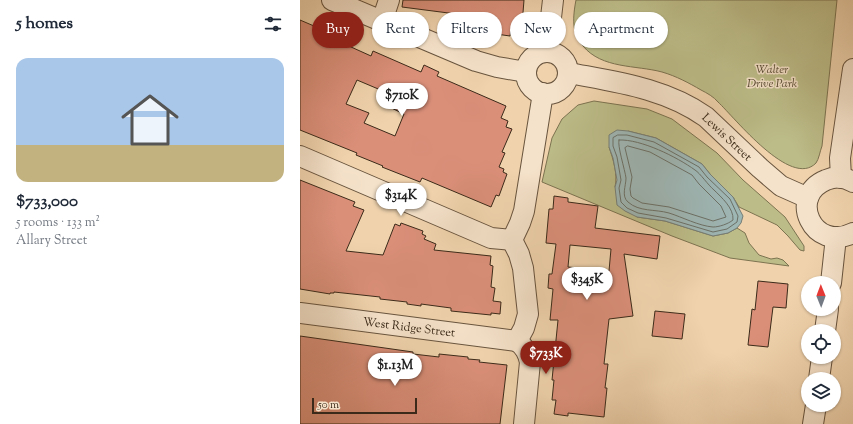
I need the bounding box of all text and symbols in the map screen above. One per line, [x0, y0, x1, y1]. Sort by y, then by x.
text: 5 homes [16, 12, 73, 36]
chip: Buy [312, 12, 364, 48]
chip: Rent [372, 12, 429, 48]
chip: Filters [437, 12, 502, 48]
chip: New [510, 12, 566, 48]
chip: Apartment [574, 12, 668, 48]
icon: filters [262, 13, 284, 35]
park label: Walter Drive Park [747, 61, 798, 93]
pin: $710K [374, 83, 430, 117]
icon: home [114, 84, 186, 156]
text: $710K [385, 87, 419, 105]
street label: Lewis Street [697, 110, 756, 166]
pin: $314K [373, 183, 429, 217]
text: $314K [385, 187, 417, 205]
text: $733,000 [16, 190, 78, 214]
text: 5 rooms · 133 m² [16, 214, 100, 232]
text: Allary Street [16, 232, 87, 250]
pin: $345K [559, 267, 615, 301]
text: $345K [571, 271, 603, 289]
north arrow [801, 276, 841, 316]
map controls [801, 276, 841, 412]
street label: West Ridge Street [362, 313, 456, 343]
button: locate [801, 324, 841, 364]
pin: $733K [518, 341, 574, 375]
text: $733K [529, 345, 563, 363]
pin: $1.13M [362, 353, 428, 387]
text: $1.13M [377, 357, 413, 375]
button: layers [801, 372, 841, 412]
scale bar [312, 396, 417, 415]
text: 50 m [318, 397, 339, 413]

